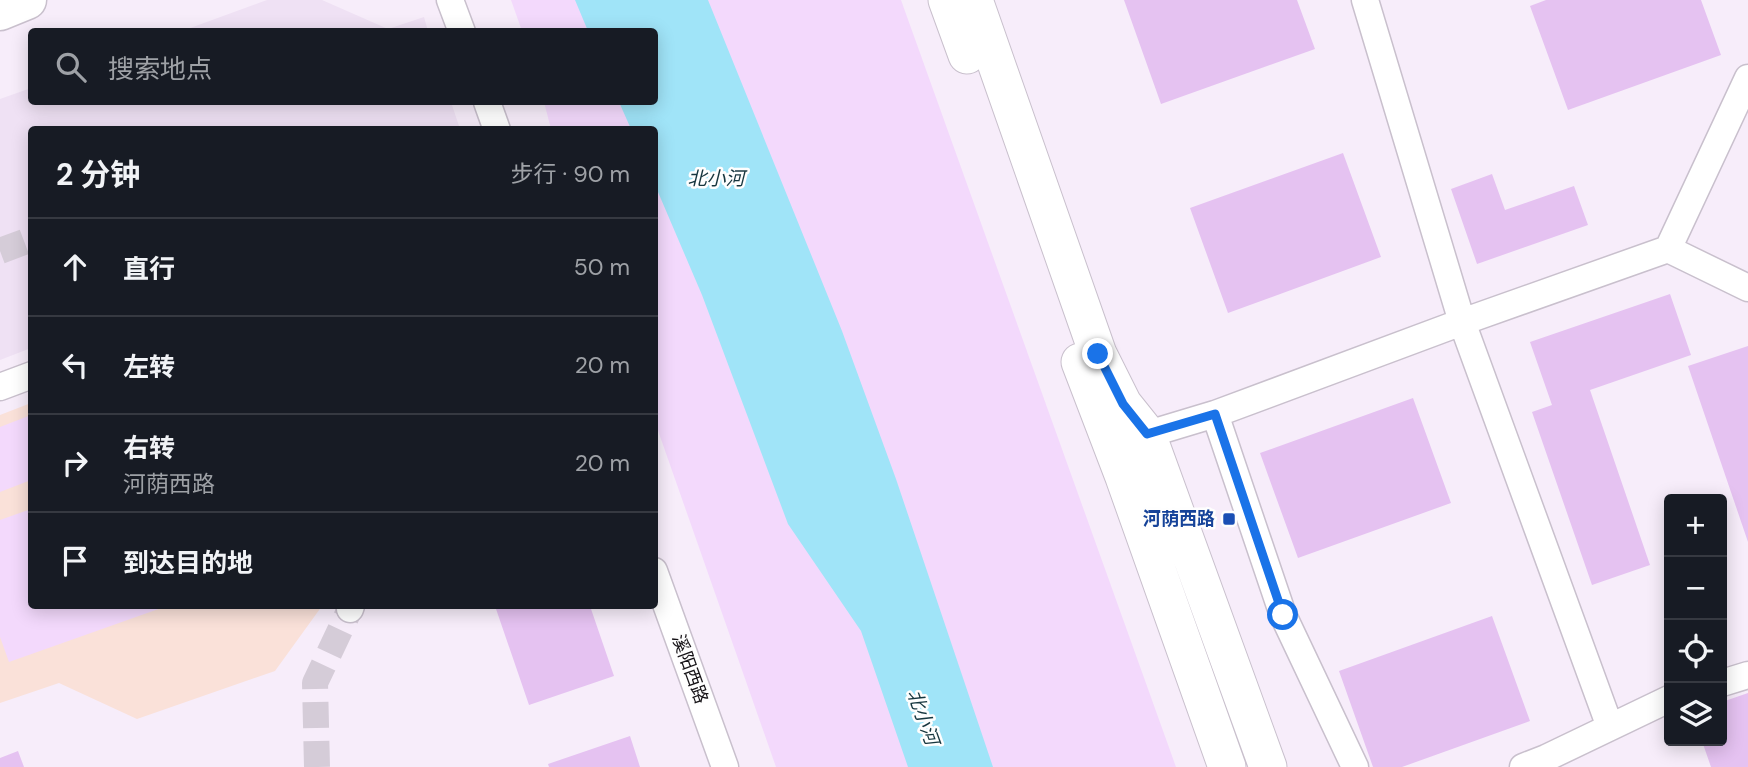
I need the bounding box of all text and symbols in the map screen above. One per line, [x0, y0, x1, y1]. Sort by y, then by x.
search box [28, 28, 658, 105]
icon: search [52, 48, 90, 86]
text: 搜索地点 [108, 52, 212, 86]
text: 2 分钟 [56, 155, 140, 194]
text: 步行 · 90 m [510, 159, 630, 189]
water label: 北小河 [687, 166, 748, 191]
icon: ahead [56, 248, 94, 286]
text: 直行 [123, 252, 175, 286]
text: 50 m [574, 252, 630, 282]
route end [1082, 338, 1113, 369]
icon: left [56, 346, 94, 384]
text: 左转 [123, 350, 175, 384]
text: 20 m [575, 350, 630, 380]
text: 右转 [123, 431, 175, 465]
icon: right [56, 444, 94, 482]
text: 20 m [575, 448, 630, 478]
text: 河荫西路 [123, 469, 215, 499]
map controls [1664, 494, 1727, 746]
button: + [1664, 494, 1727, 557]
place label: 河荫西路 [1143, 507, 1215, 531]
marker: 河荫西路 [1221, 511, 1237, 527]
icon: arrive [56, 542, 94, 580]
text: 到达目的地 [123, 546, 253, 580]
button: − [1664, 557, 1727, 620]
route start [1267, 599, 1298, 630]
button: locate [1664, 620, 1727, 683]
street label: 溪阳西路 [666, 631, 714, 707]
button: layers [1664, 683, 1727, 746]
water label: 北小河 [902, 686, 946, 752]

